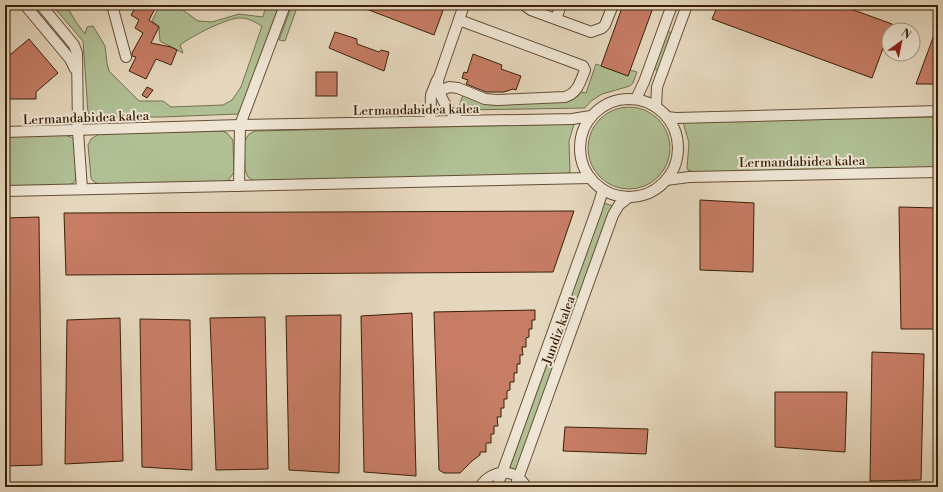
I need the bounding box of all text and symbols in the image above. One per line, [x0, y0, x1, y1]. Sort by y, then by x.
north arrow [881, 22, 921, 62]
text: N [898, 26, 914, 43]
street label: Lermandabidea kalea [353, 101, 480, 119]
street label: Lermandabidea kalea [23, 108, 150, 128]
street label: Lermandabidea kalea [739, 153, 866, 171]
street label: Jundiz kalea [539, 293, 579, 368]

